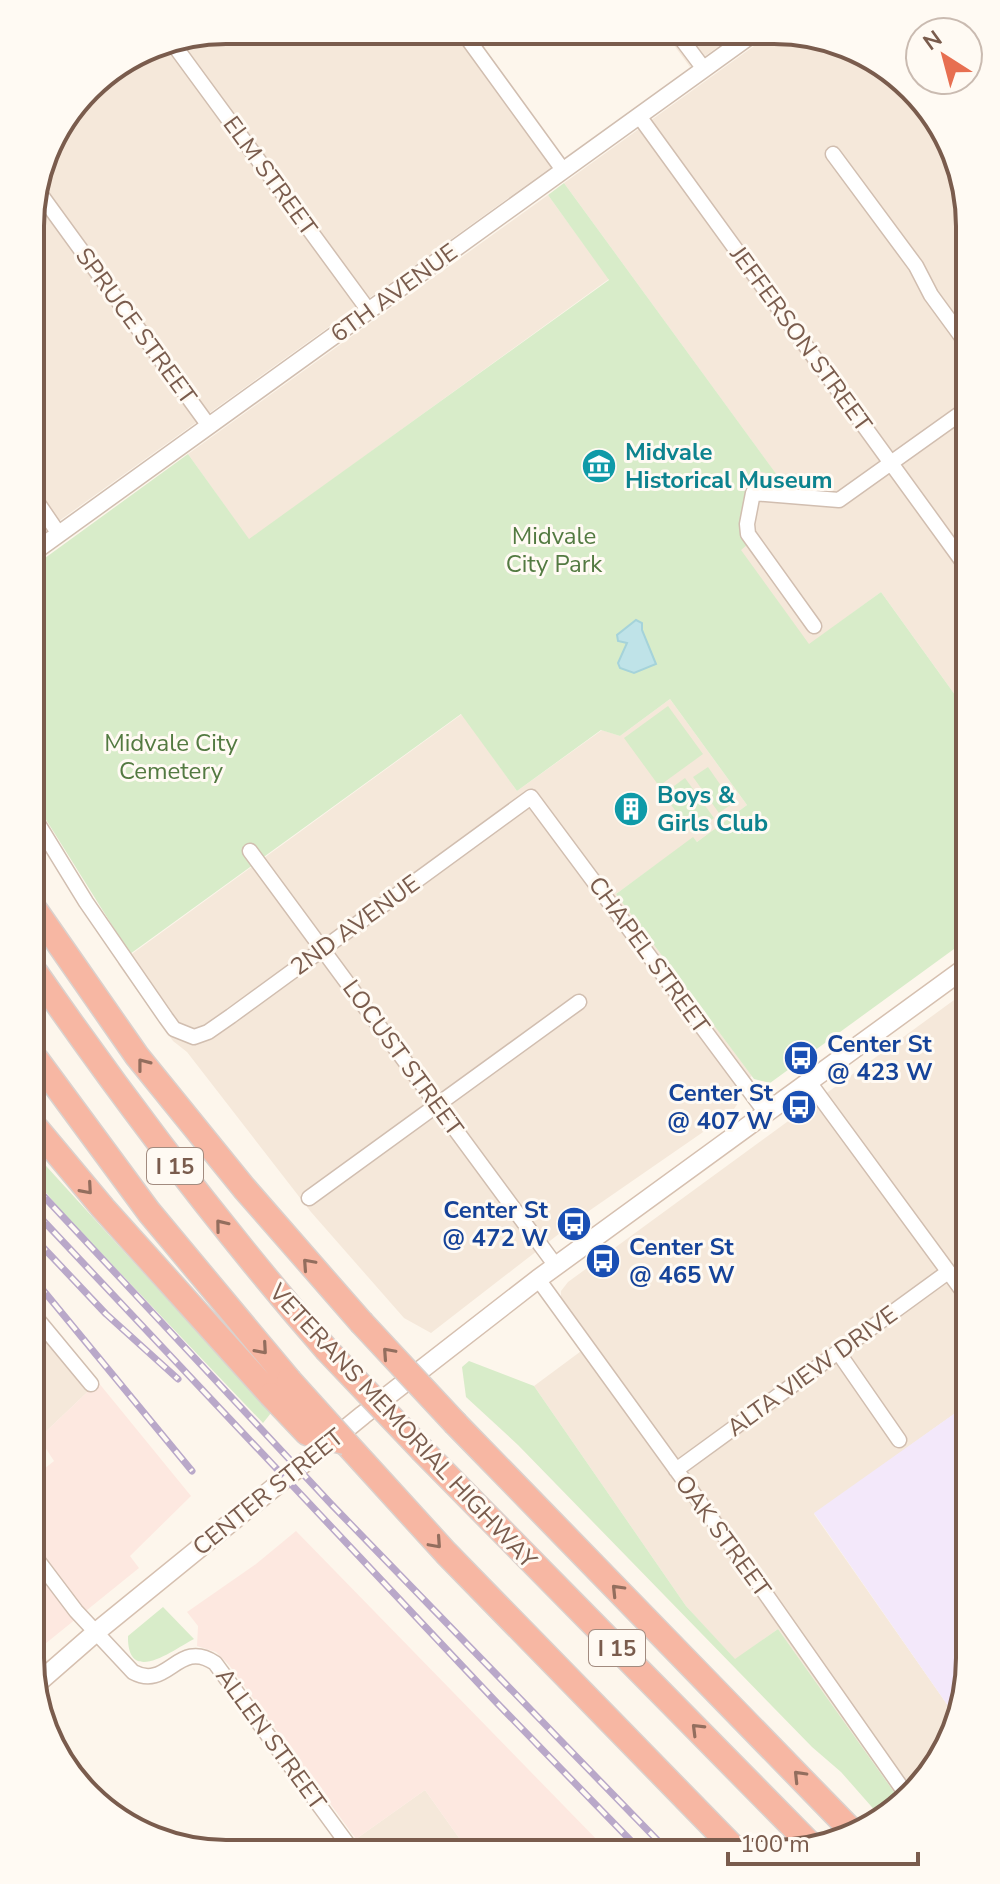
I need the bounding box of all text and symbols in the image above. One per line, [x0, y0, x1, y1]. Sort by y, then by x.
north arrow [904, 16, 984, 96]
text: N [917, 24, 948, 58]
street label: ELM STREET [216, 110, 325, 243]
street label: 6TH AVENUE [324, 236, 464, 350]
street label: JEFFERSON STREET [722, 239, 880, 439]
street label: SPRUCE STREET [68, 241, 204, 411]
place label: Midvale Historical Museum [625, 436, 833, 496]
museum icon: Midvale Historical Museum [580, 447, 618, 485]
park label: Midvale City Park [506, 520, 603, 580]
park label: Midvale City Cemetery [104, 727, 238, 787]
place label: Boys & Girls Club [657, 779, 768, 839]
building icon: Boys & Girls Club [612, 790, 650, 828]
street label: 2ND AVENUE [284, 867, 426, 983]
street label: CHAPEL STREET [581, 870, 717, 1041]
street label: LOCUST STREET [335, 973, 471, 1143]
place label: Center St @ 423 W [827, 1028, 933, 1088]
bus stop icon: Center St @ 423 W [782, 1039, 820, 1077]
one-way arrow [138, 1059, 153, 1073]
place label: Center St @ 407 W [667, 1077, 774, 1137]
bus stop icon: Center St @ 407 W [780, 1088, 818, 1126]
road number: I 15 [147, 1148, 203, 1184]
one-way arrow [77, 1179, 92, 1194]
place label: Center St @ 472 W [442, 1194, 549, 1254]
bus stop icon: Center St @ 472 W [555, 1205, 593, 1243]
one-way arrow [217, 1219, 231, 1234]
place label: Center St @ 465 W [629, 1231, 735, 1291]
bus stop icon: Center St @ 465 W [584, 1242, 622, 1280]
one-way arrow [304, 1259, 318, 1274]
street label: VETERANS MEMORIAL HIGHWAY [262, 1276, 544, 1576]
street label: ALTA VIEW DRIVE [720, 1298, 904, 1444]
one-way arrow [253, 1339, 267, 1354]
one-way arrow [383, 1348, 398, 1362]
street label: CENTER STREET [186, 1421, 351, 1563]
street label: OAK STREET [668, 1468, 779, 1604]
one-way arrow [427, 1533, 441, 1548]
one-way arrow [612, 1585, 626, 1599]
road number: I 15 [589, 1630, 645, 1666]
street label: ALLEN STREET [209, 1661, 334, 1817]
one-way arrow [691, 1724, 706, 1738]
one-way arrow [793, 1771, 808, 1785]
scale bar [728, 1816, 918, 1866]
text: 100 m [740, 1828, 810, 1860]

